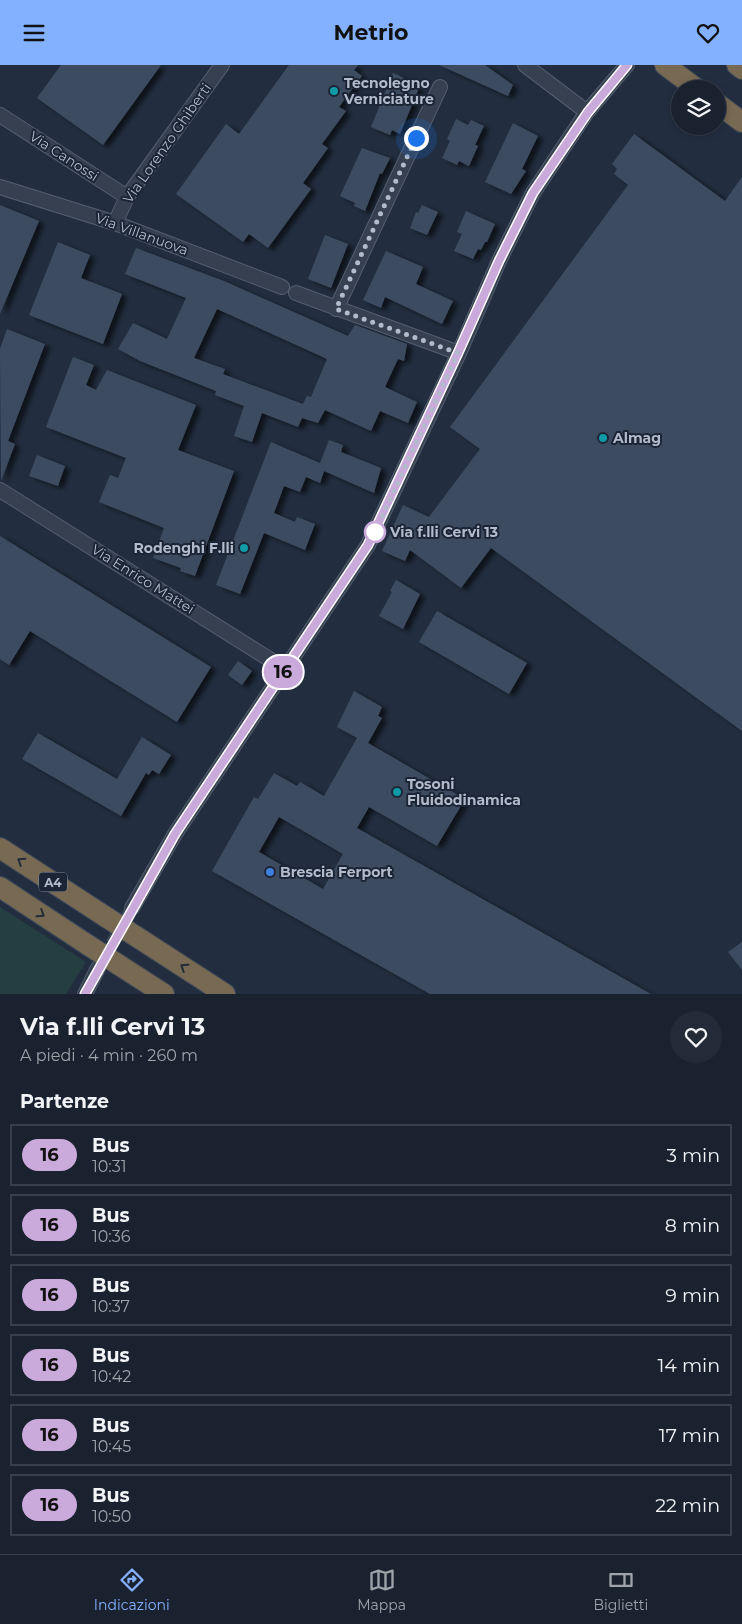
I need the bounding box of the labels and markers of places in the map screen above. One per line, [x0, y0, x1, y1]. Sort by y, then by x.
place label: Tecnolegno Verniciature [343, 74, 434, 108]
marker: Tecnolegno Verniciature [328, 85, 340, 97]
place label: Almag [612, 429, 661, 447]
marker: Almag [597, 432, 609, 444]
marker: Via f.lli Cervi 13 [364, 521, 386, 543]
place label: Via f.lli Cervi 13 [389, 523, 498, 541]
place label: Rodenghi F.lli [134, 539, 234, 557]
marker: Rodenghi F.lli [238, 542, 250, 554]
place label: Tosoni Fluidodinamica [407, 775, 521, 809]
marker: Tosoni Fluidodinamica [391, 786, 403, 798]
place label: Brescia Ferport [280, 863, 393, 881]
marker: Brescia Ferport [264, 866, 276, 878]

